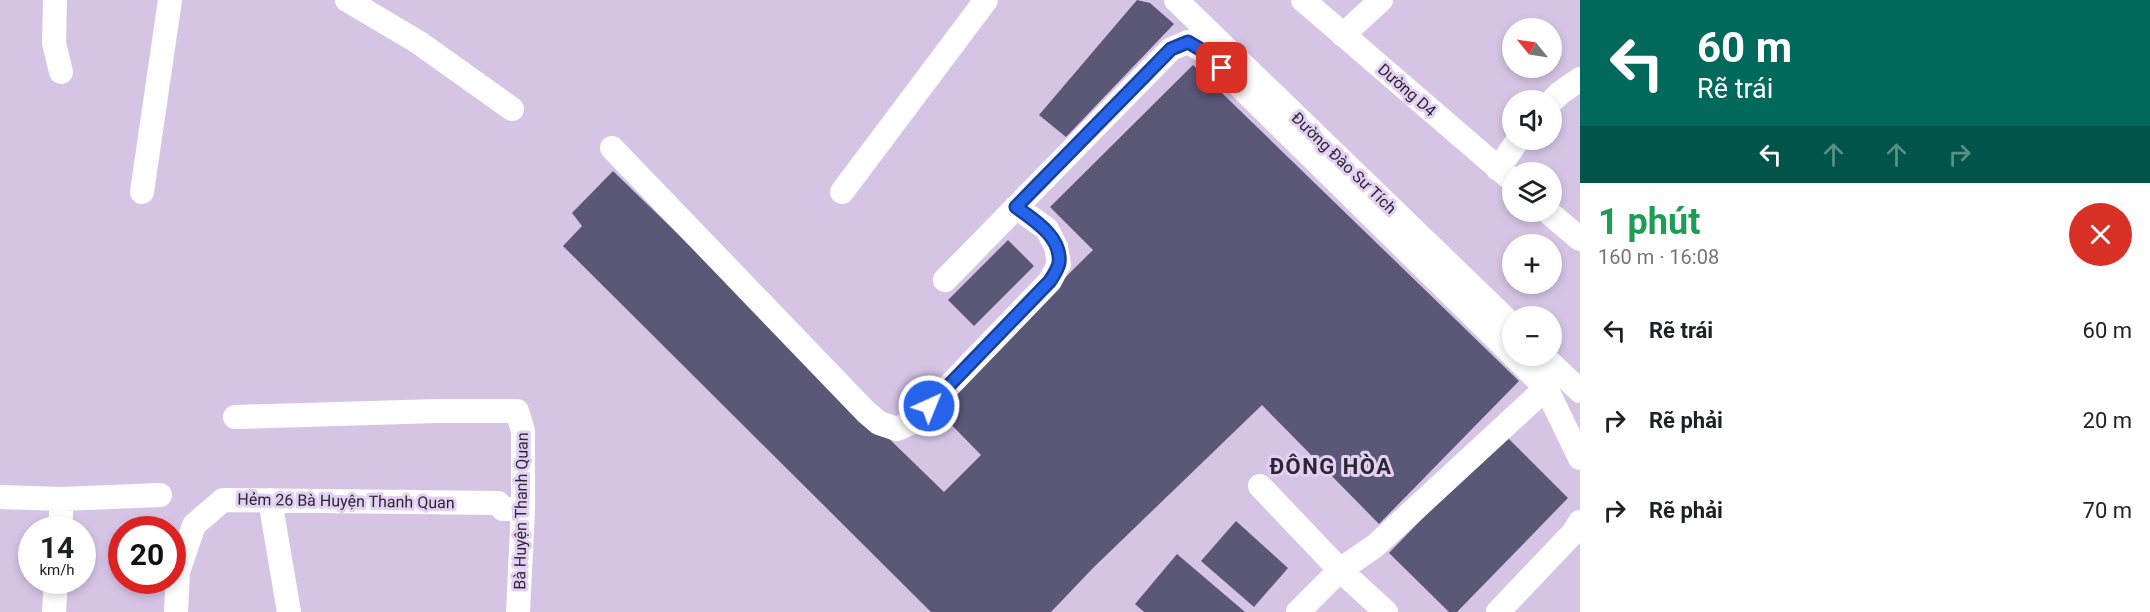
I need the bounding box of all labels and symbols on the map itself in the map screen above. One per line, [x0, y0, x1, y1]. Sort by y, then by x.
north arrow [1502, 18, 1562, 78]
pin [1196, 42, 1247, 93]
street label: Dường D4 [1374, 60, 1440, 120]
street label: Đường Đào Sư Tích [1288, 108, 1400, 218]
position arrow [897, 374, 961, 438]
street label: Bà Huyện Thanh Quan [510, 432, 532, 590]
district label: ĐÔNG HÒA [1269, 453, 1393, 479]
street label: Hẻm 26 Bà Huyện Thanh Quan [237, 490, 455, 512]
speed limit sign: 20 [108, 516, 186, 594]

